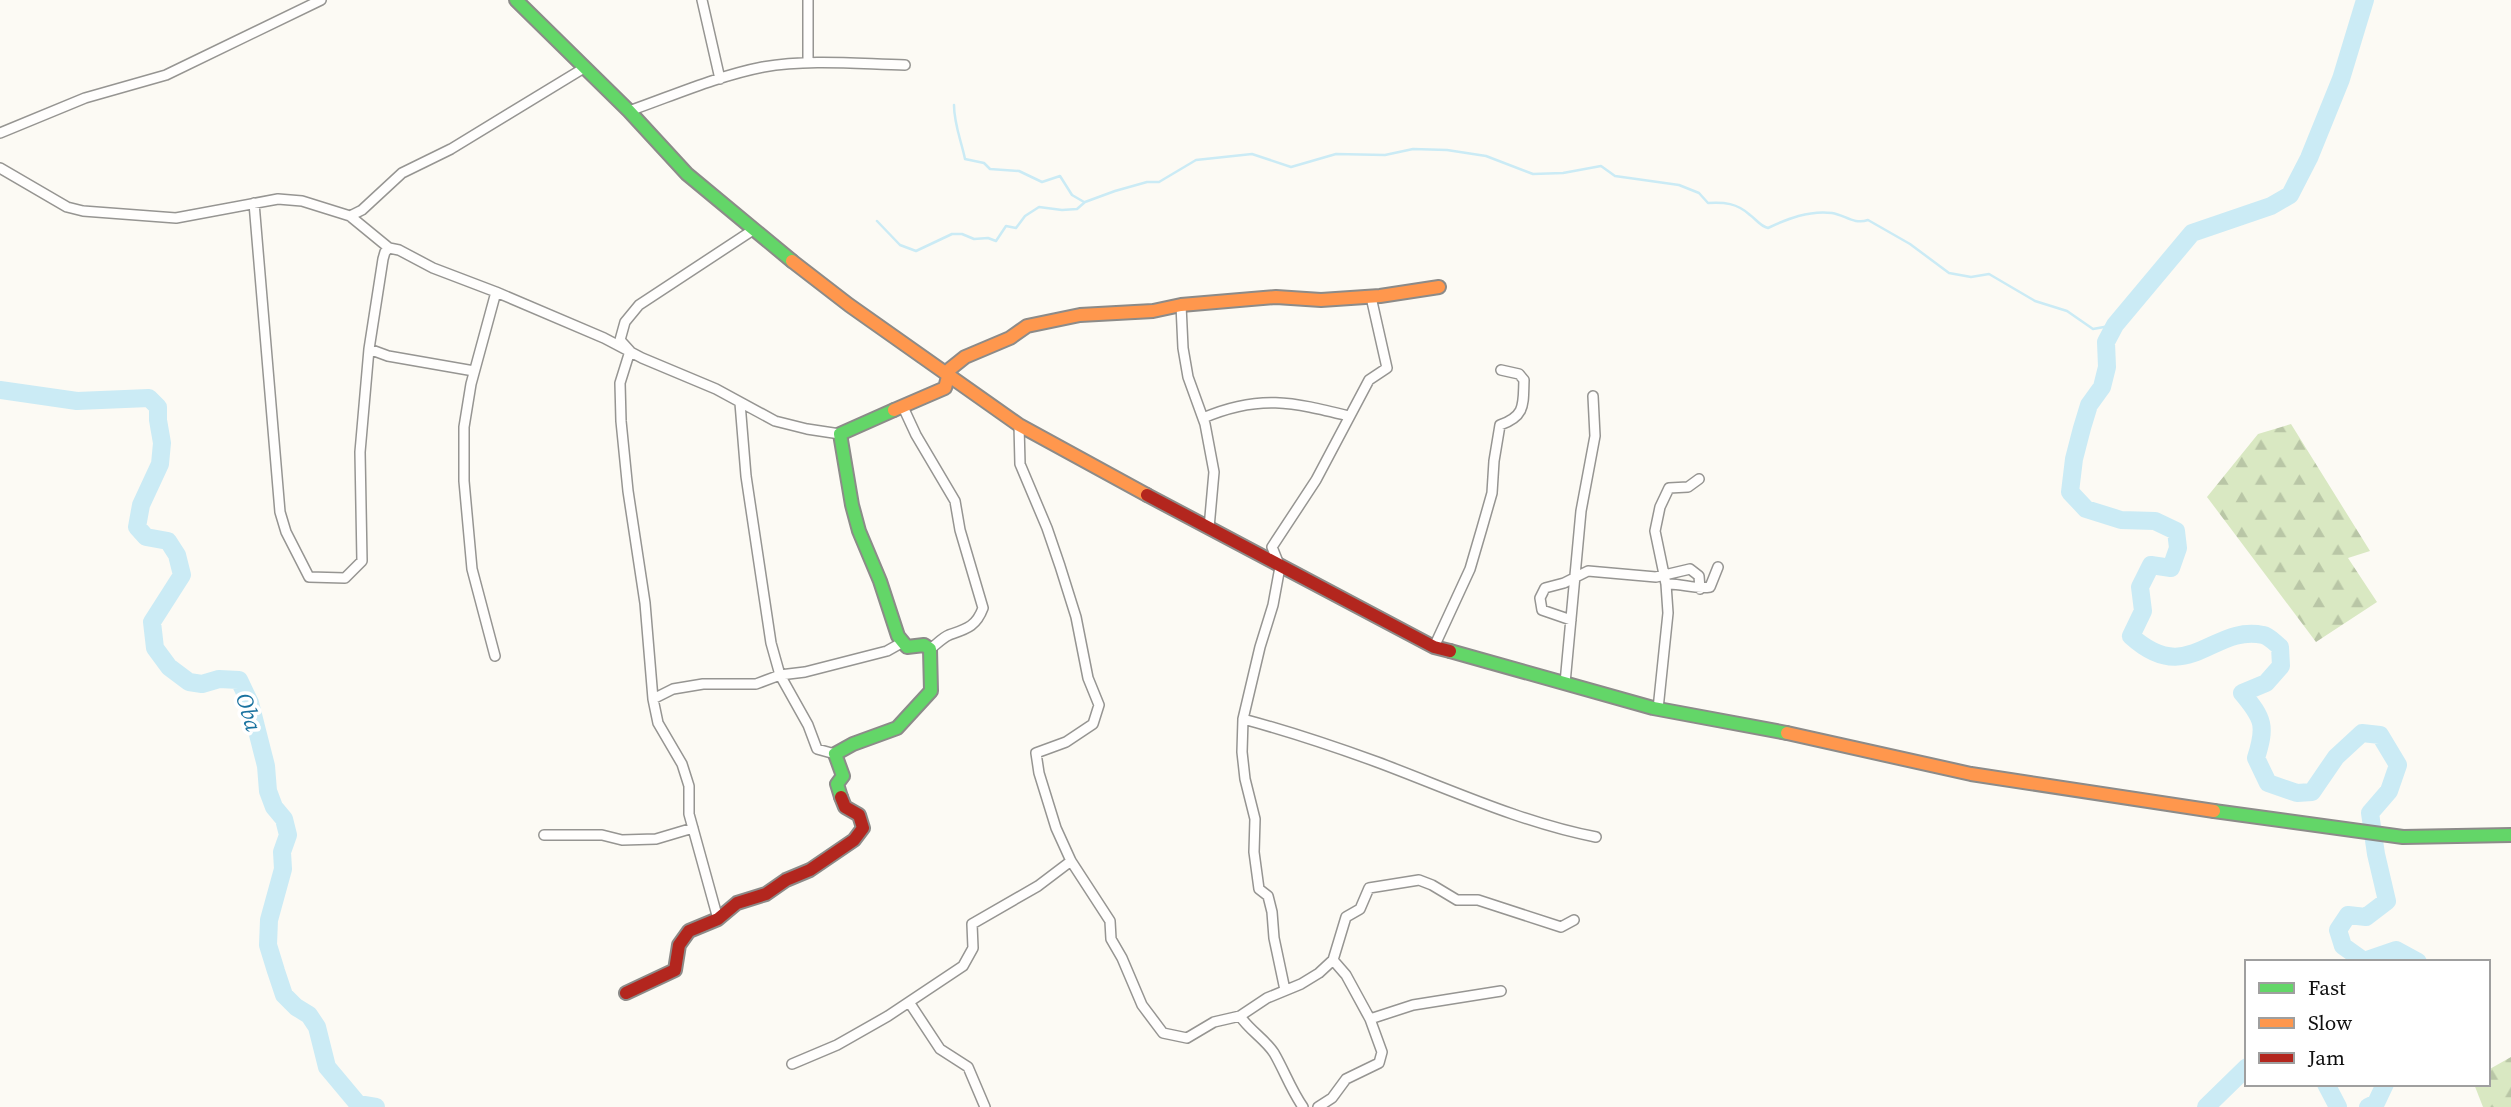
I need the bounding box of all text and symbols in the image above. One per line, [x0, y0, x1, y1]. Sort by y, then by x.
water label: Oba [228, 689, 270, 735]
legend [2245, 960, 2490, 1086]
text: Fast [2308, 973, 2346, 1002]
text: Slow [2308, 1008, 2352, 1037]
text: Jam [2307, 1043, 2345, 1072]

